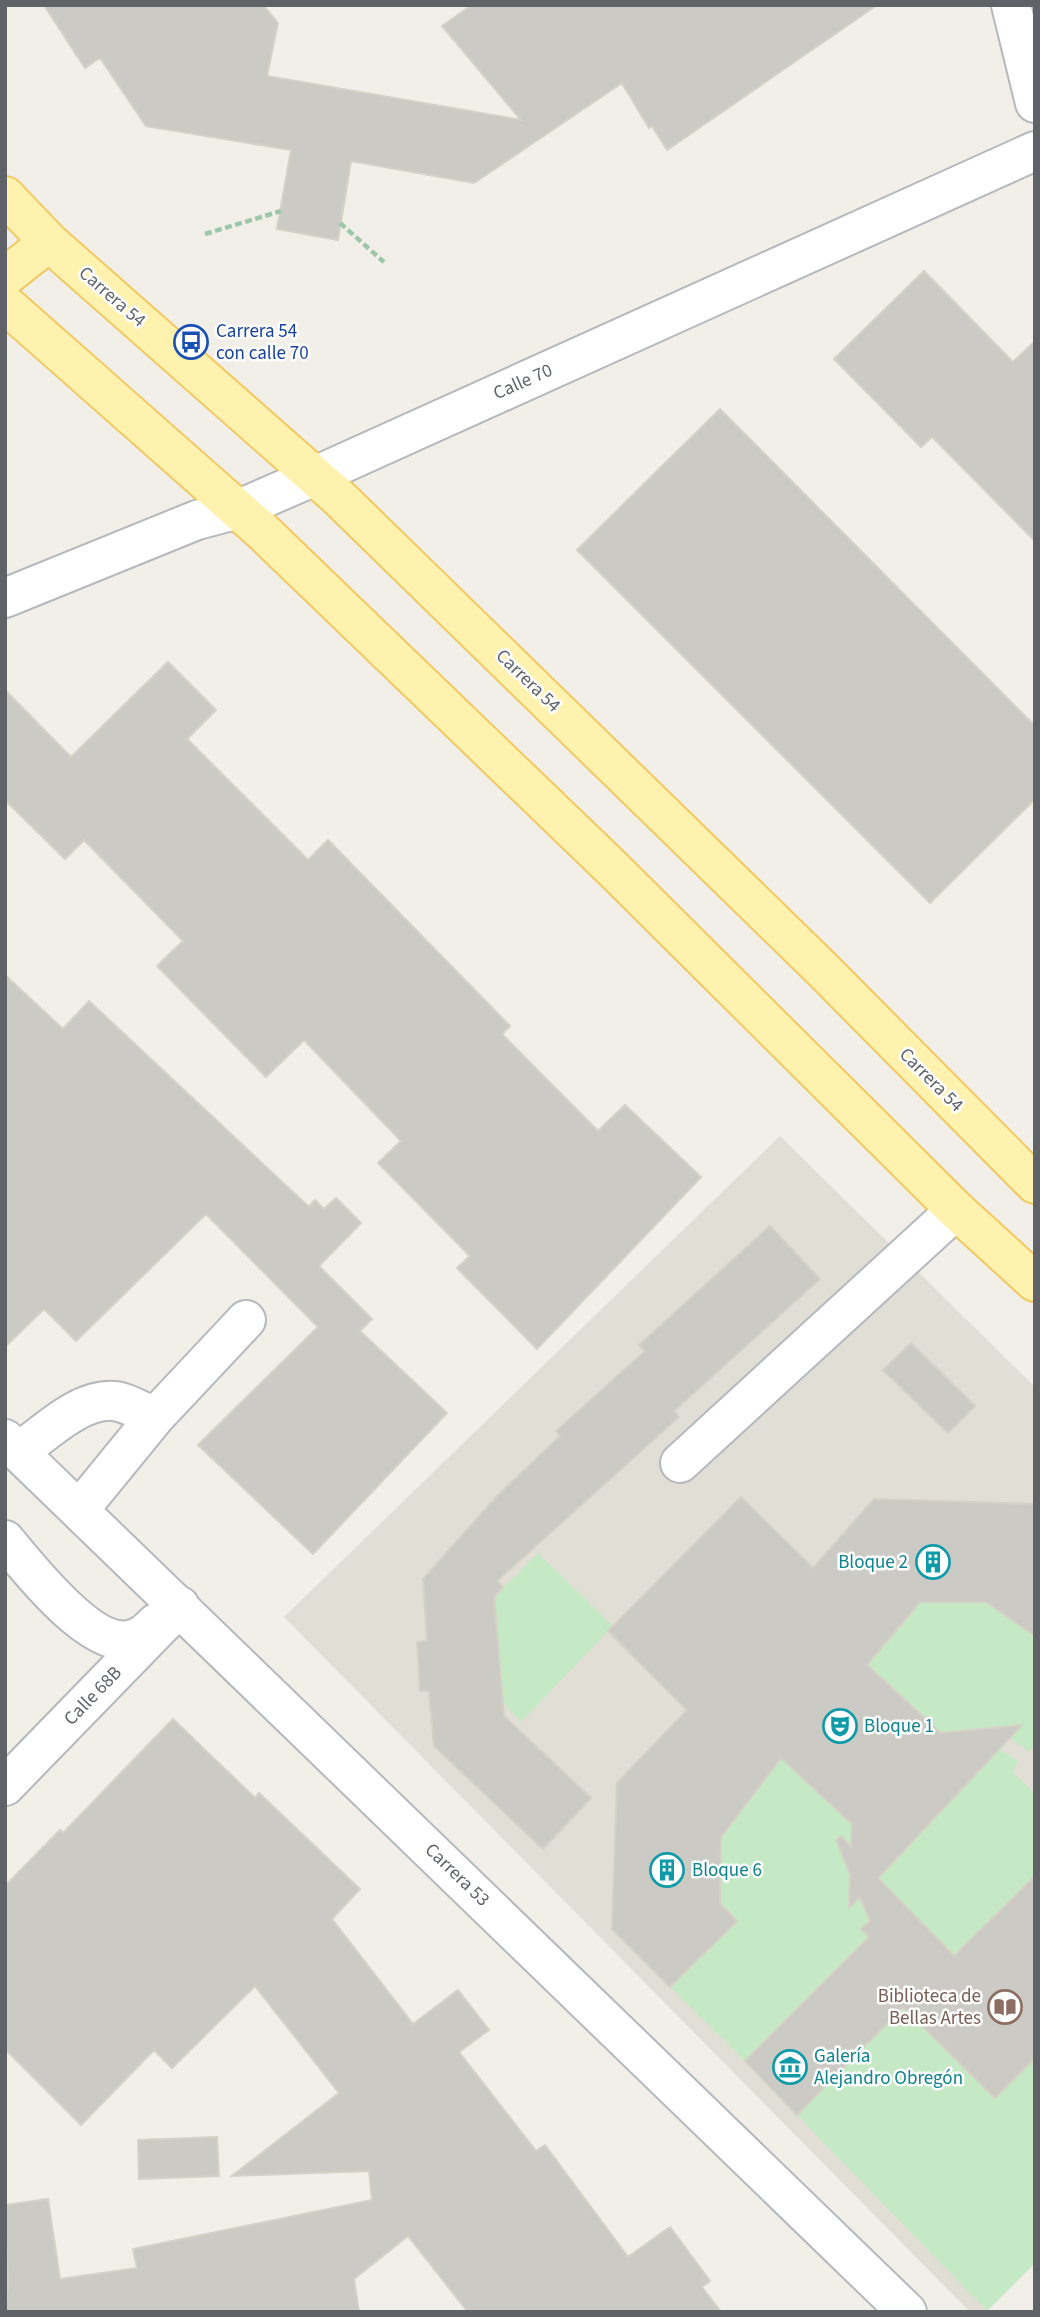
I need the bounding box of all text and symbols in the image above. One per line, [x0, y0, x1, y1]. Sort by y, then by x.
street label: Carrera 54 [72, 260, 152, 334]
place label: Carrera 54 con calle 70 [216, 318, 309, 367]
bus stop icon: Carrera 54 con calle 70 [172, 323, 210, 361]
street label: Calle 70 [489, 357, 557, 407]
street label: Carrera 54 [489, 643, 567, 719]
street label: Carrera 54 [893, 1042, 969, 1118]
building icon: Bloque 2 [914, 1543, 952, 1581]
place label: Bloque 2 [838, 1549, 908, 1576]
street label: Calle 68B [58, 1660, 128, 1732]
theatre icon: Bloque 1 [821, 1707, 859, 1745]
place label: Bloque 1 [864, 1713, 934, 1740]
street label: Carrera 53 [418, 1837, 496, 1913]
building icon: Bloque 6 [648, 1851, 686, 1889]
place label: Bloque 6 [692, 1857, 762, 1884]
place label: Biblioteca de Bellas Artes [878, 1983, 981, 2032]
library icon: Biblioteca de Bellas Artes [986, 1988, 1024, 2026]
place label: Galería Alejandro Obregón [814, 2043, 963, 2092]
museum icon: Galería Alejandro Obregón [771, 2048, 809, 2086]

